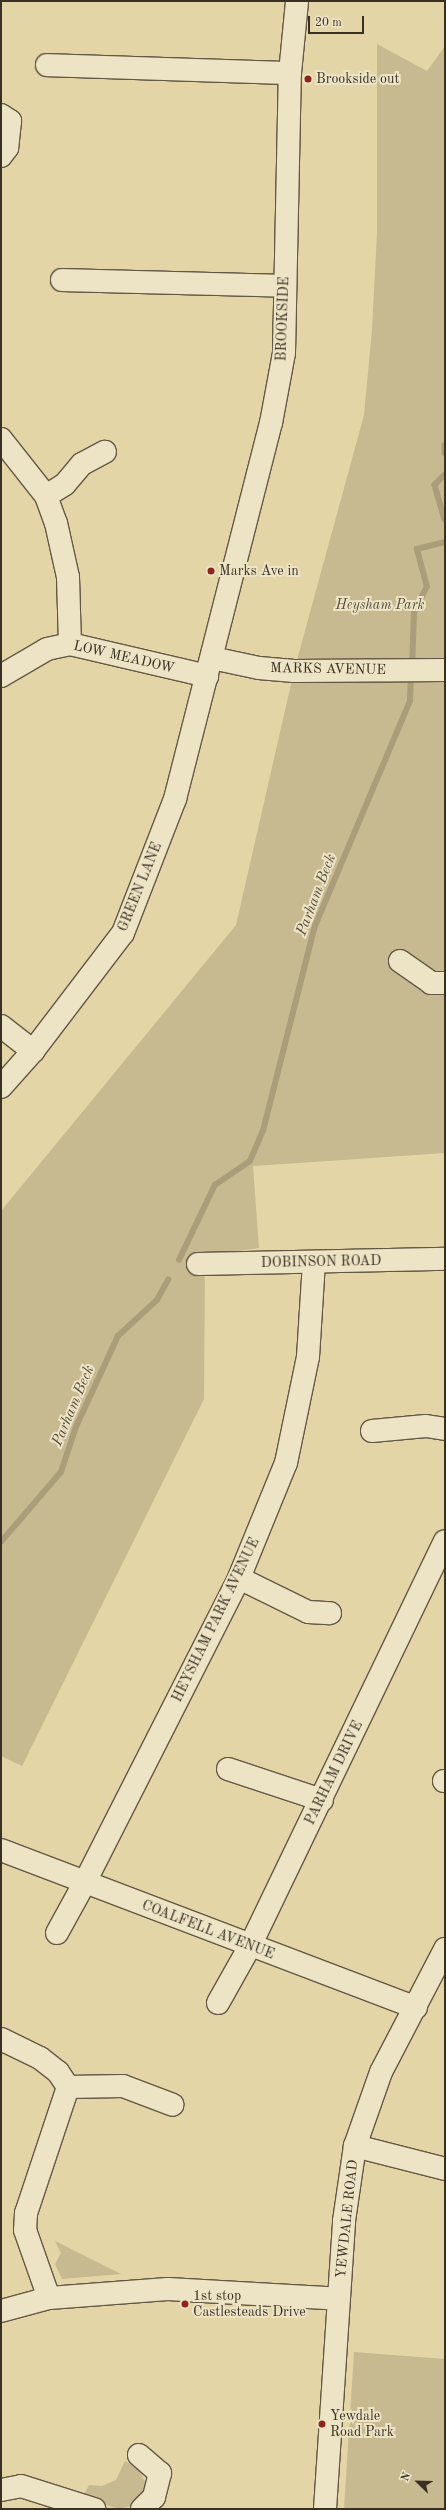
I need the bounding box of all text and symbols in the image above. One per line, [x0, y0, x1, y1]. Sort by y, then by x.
scale bar [310, 8, 366, 34]
text: 20 m [315, 17, 342, 29]
place label: Brookside out [316, 71, 399, 87]
marker: Brookside out [303, 74, 313, 84]
street label: BROOKSIDE [273, 276, 293, 362]
place label: Marks Ave in [219, 563, 299, 579]
marker: Marks Ave in [206, 566, 216, 576]
park label: Heysham Park [336, 597, 424, 613]
street label: LOW MEADOW [72, 637, 176, 677]
street label: MARKS AVENUE [270, 660, 386, 678]
street label: GREEN LANE [114, 840, 166, 934]
water label: Parham Beck [293, 852, 341, 938]
street label: DOBINSON ROAD [261, 1253, 381, 1271]
water label: Parham Beck [49, 1363, 99, 1449]
street label: HEYSHAM PARK AVENUE [169, 1535, 263, 1705]
street label: PARHAM DRIVE [302, 1718, 366, 1828]
street label: COALFELL AVENUE [139, 1897, 277, 1963]
street label: YEWDALE ROAD [332, 2159, 362, 2279]
place label: 1st stop Castlesteads Drive [193, 2288, 306, 2320]
marker: 1st stop Castlesteads Drive [180, 2299, 190, 2309]
place label: Yewdale Road Park [330, 2408, 394, 2440]
marker: Yewdale Road Park [317, 2419, 327, 2429]
north arrow [398, 2462, 438, 2502]
text: N [400, 2471, 413, 2483]

